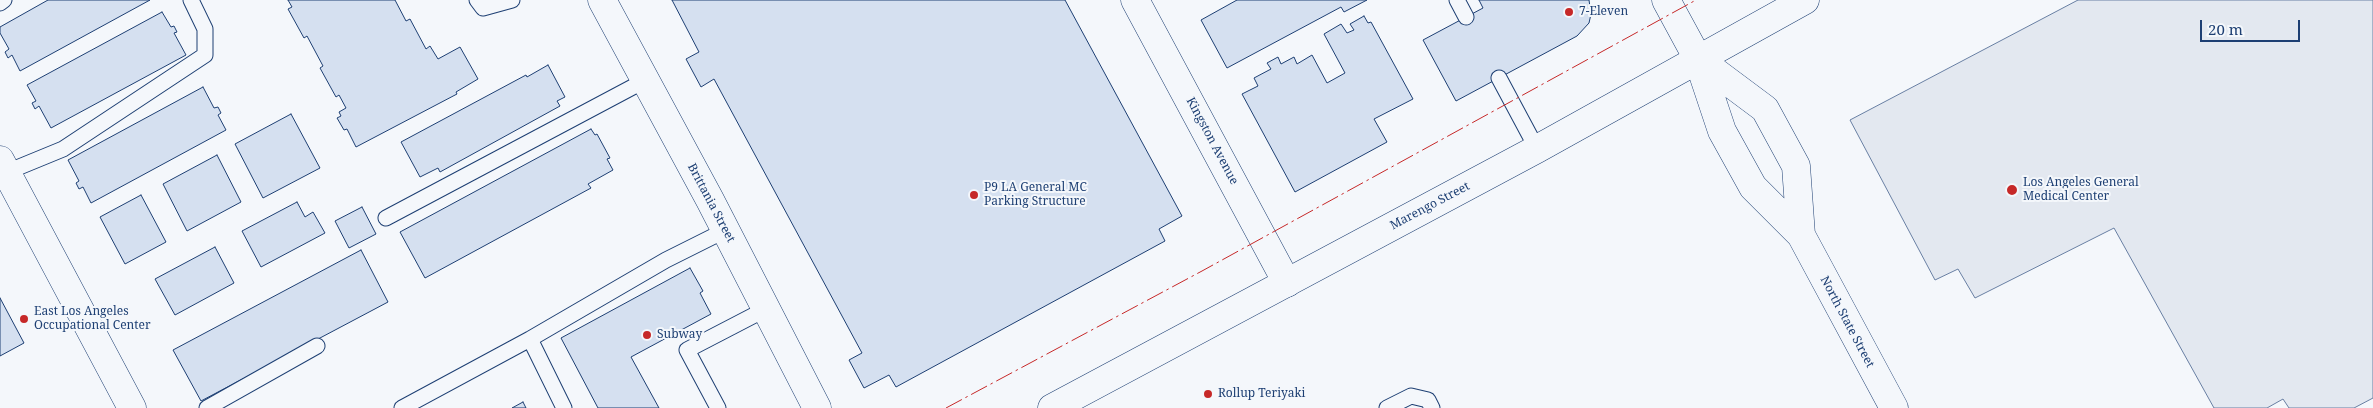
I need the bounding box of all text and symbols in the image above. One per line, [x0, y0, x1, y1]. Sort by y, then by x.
place label: 7-Eleven [1579, 5, 1628, 19]
marker: 7-Eleven [1563, 6, 1575, 18]
scale bar [2203, 10, 2303, 42]
text: 20 m [2208, 19, 2243, 39]
street label: Kingston Avenue [1183, 95, 1241, 187]
street label: Brittania Street [684, 161, 738, 245]
place label: Los Angeles General Medical Center [2023, 176, 2139, 204]
street label: Marengo Street [1388, 179, 1472, 233]
place label: P9 LA General MC Parking Structure [984, 181, 1087, 209]
marker: Los Angeles General Medical Center [2005, 183, 2019, 197]
marker: P9 LA General MC Parking Structure [968, 189, 980, 201]
street label: North State Street [1817, 274, 1877, 370]
place label: East Los Angeles Occupational Center [34, 305, 151, 333]
marker: East Los Angeles Occupational Center [18, 313, 30, 325]
place label: Subway [657, 328, 702, 342]
marker: Subway [641, 329, 653, 341]
place label: Rollup Teriyaki [1218, 387, 1305, 401]
marker: Rollup Teriyaki [1202, 388, 1214, 400]

